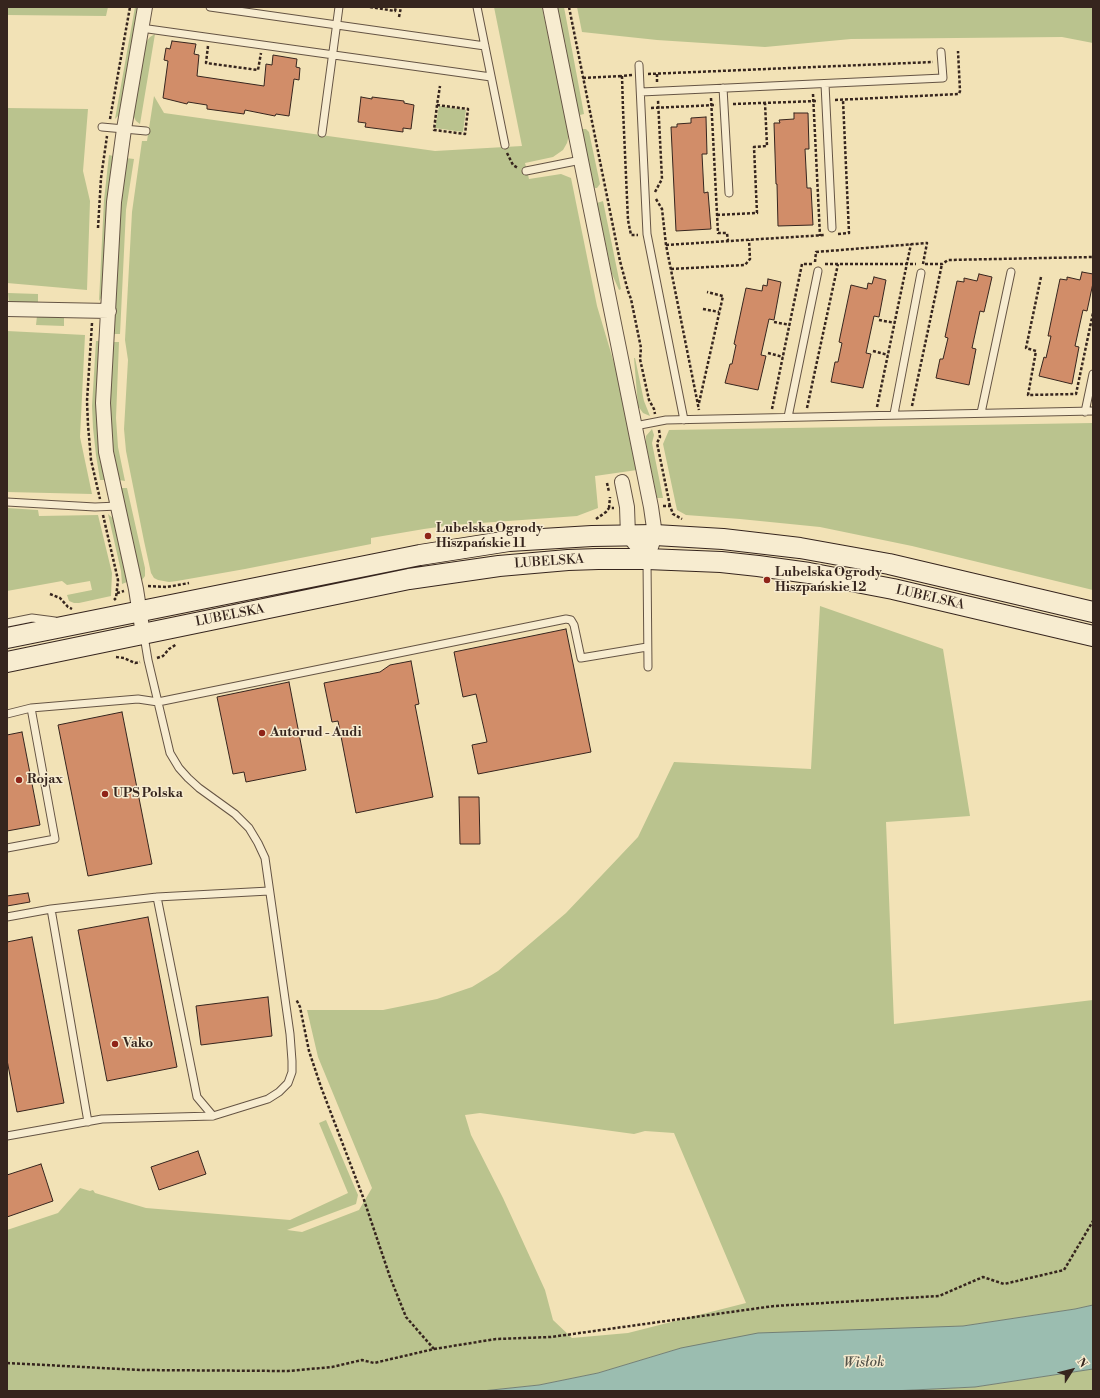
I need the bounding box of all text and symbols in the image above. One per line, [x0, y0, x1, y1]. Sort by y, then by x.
place label: Lubelska Ogrody Hiszpańskie 11 [436, 521, 543, 552]
marker: Lubelska Ogrody Hiszpańskie 11 [423, 531, 433, 541]
street label: LUBELSKA [514, 552, 584, 572]
place label: Lubelska Ogrody Hiszpańskie 12 [775, 565, 882, 596]
marker: Lubelska Ogrody Hiszpańskie 12 [762, 575, 772, 585]
street label: LUBELSKA [894, 583, 966, 613]
street label: LUBELSKA [194, 602, 266, 630]
place label: Autorud - Audi [270, 725, 362, 741]
marker: Autorud - Audi [257, 728, 267, 738]
place label: Rojax [27, 772, 63, 788]
marker: Rojax [14, 775, 24, 785]
place label: UPS Polska [113, 786, 183, 802]
marker: UPS Polska [100, 789, 110, 799]
place label: Vako [123, 1036, 153, 1052]
marker: Vako [110, 1039, 120, 1049]
north arrow [1052, 1350, 1092, 1390]
water label: Wisłok [843, 1354, 885, 1372]
text: N [1073, 1355, 1090, 1371]

